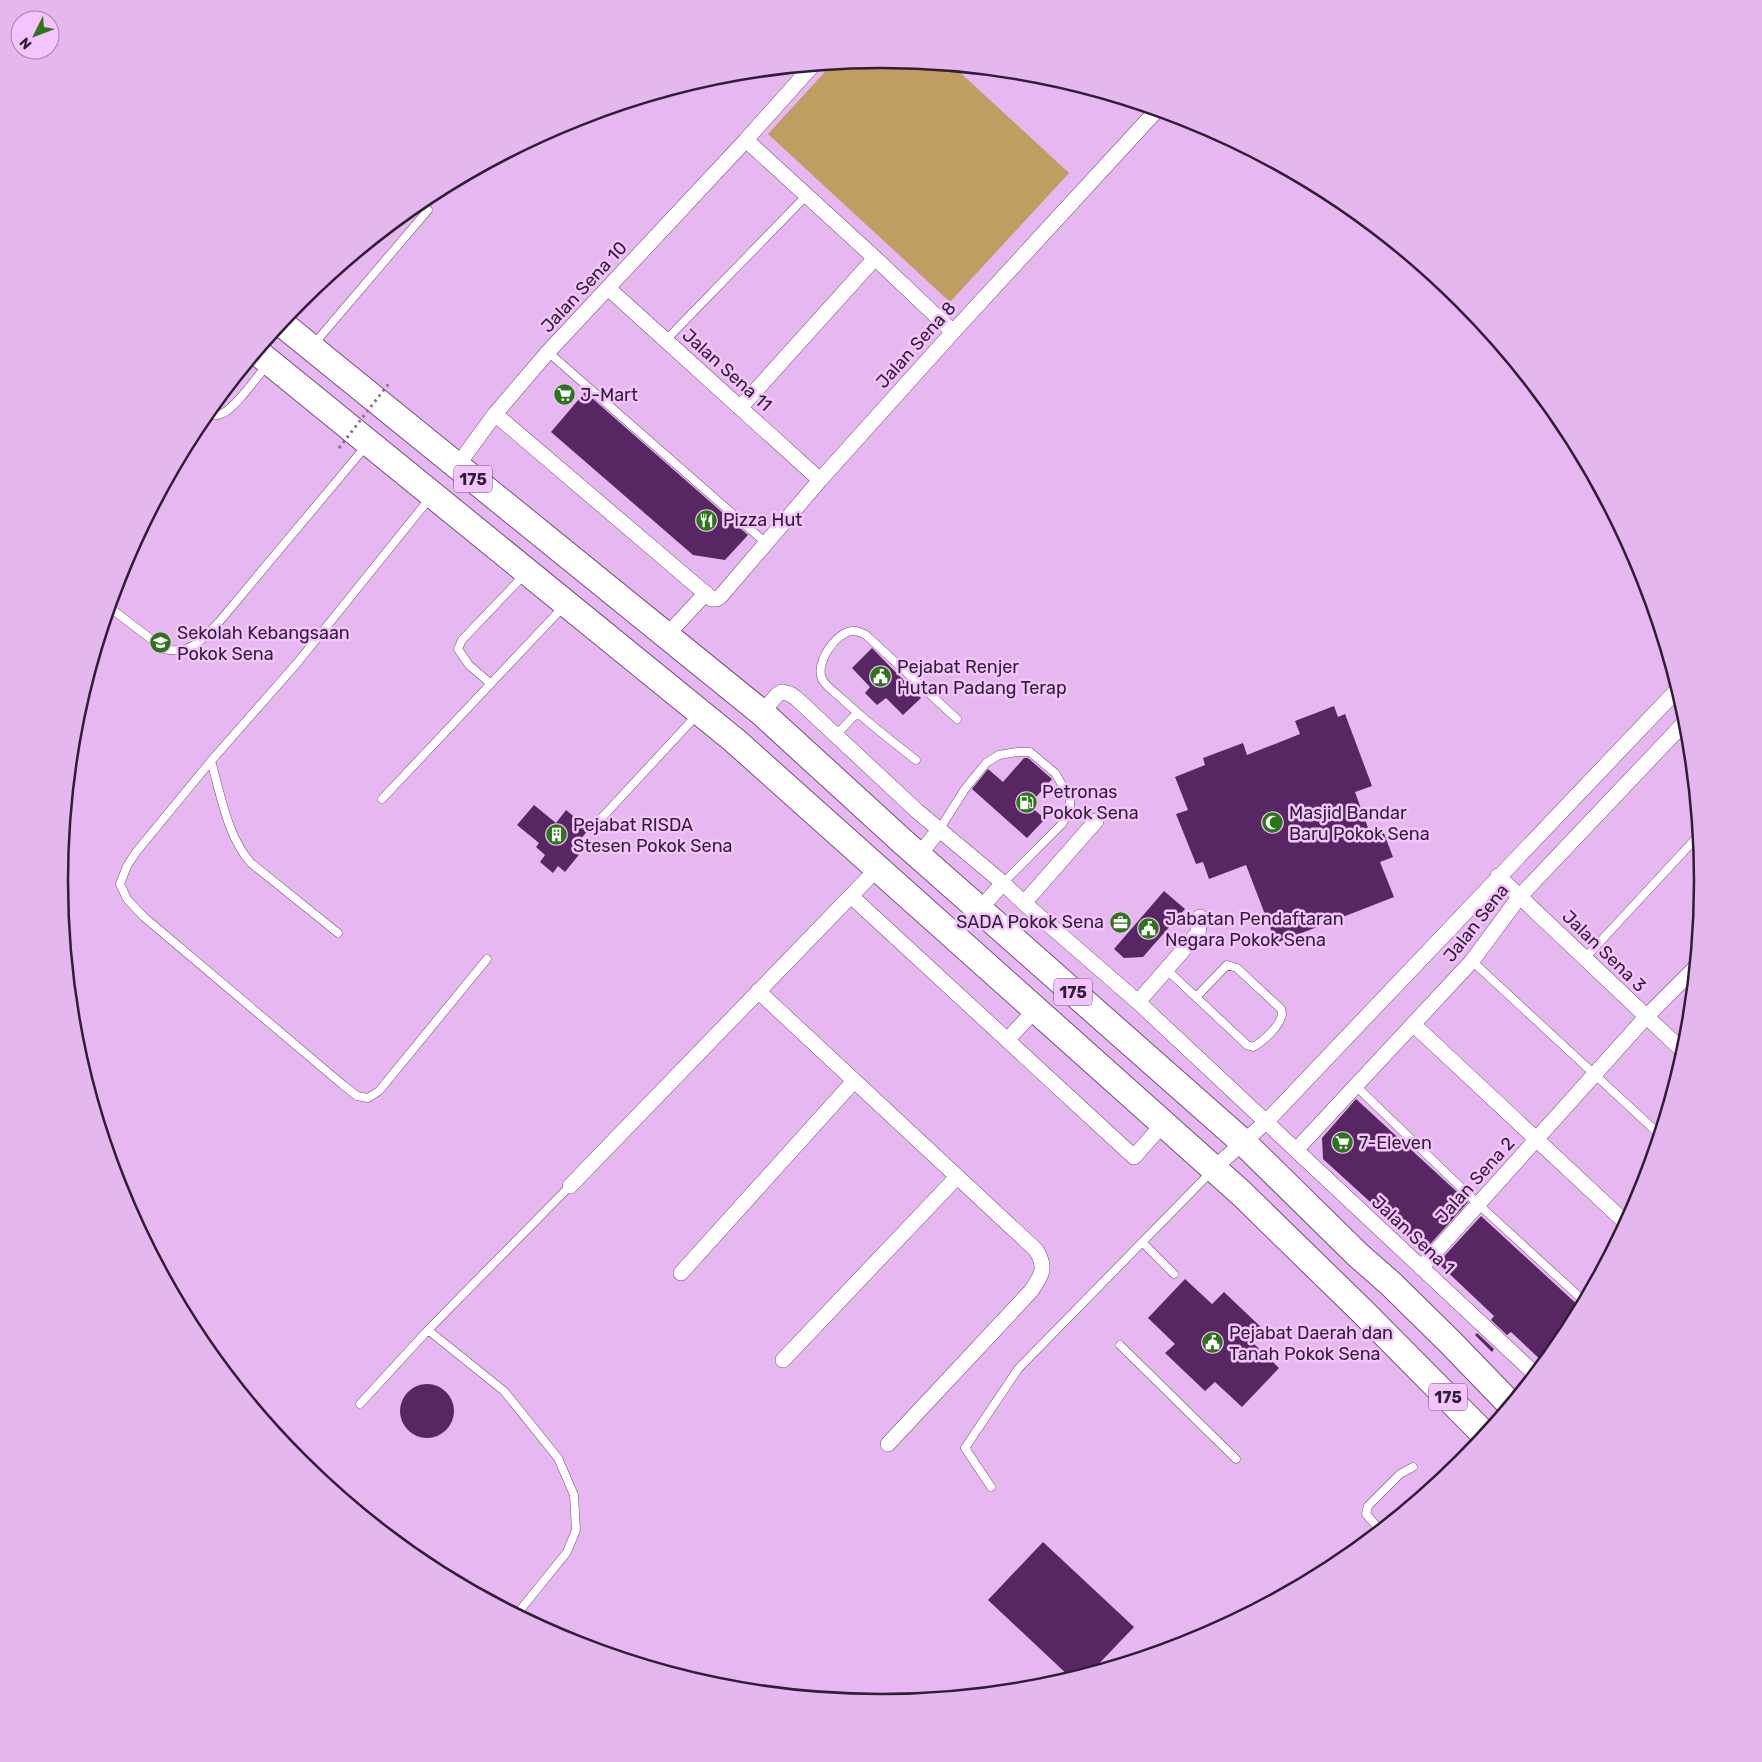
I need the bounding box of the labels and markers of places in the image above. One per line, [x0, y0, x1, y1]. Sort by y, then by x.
supermarket icon: J-Mart [552, 383, 576, 407]
place label: J-Mart [580, 384, 638, 406]
restaurant icon: Pizza Hut [695, 508, 719, 532]
place label: Pizza Hut [723, 509, 802, 531]
place label: Sekolah Kebangsaan Pokok Sena [177, 622, 350, 665]
school or university icon: Sekolah Kebangsaan Pokok Sena [149, 631, 173, 655]
place label: Pejabat Renjer Hutan Padang Terap [897, 656, 1067, 699]
public building icon: Pejabat Renjer Hutan Padang Terap [869, 665, 893, 689]
place label: Petronas Pokok Sena [1042, 781, 1139, 824]
fuel station icon: Petronas Pokok Sena [1014, 790, 1038, 814]
place label: Masjid Bandar Baru Pokok Sena [1289, 802, 1430, 845]
mosque icon: Masjid Bandar Baru Pokok Sena [1261, 811, 1285, 835]
place label: Pejabat RISDA Stesen Pokok Sena [573, 814, 732, 857]
building icon: Pejabat RISDA Stesen Pokok Sena [545, 823, 569, 847]
place label: Jabatan Pendaftaran Negara Pokok Sena [1165, 908, 1344, 951]
office icon: SADA Pokok Sena [1108, 910, 1132, 934]
place label: SADA Pokok Sena [956, 911, 1104, 933]
public building icon: Jabatan Pendaftaran Negara Pokok Sena [1137, 917, 1161, 941]
supermarket icon: 7-Eleven [1331, 1131, 1355, 1155]
place label: 7-Eleven [1359, 1132, 1432, 1154]
place label: Pejabat Daerah dan Tanah Pokok Sena [1229, 1322, 1393, 1365]
public building icon: Pejabat Daerah dan Tanah Pokok Sena [1201, 1331, 1225, 1355]

